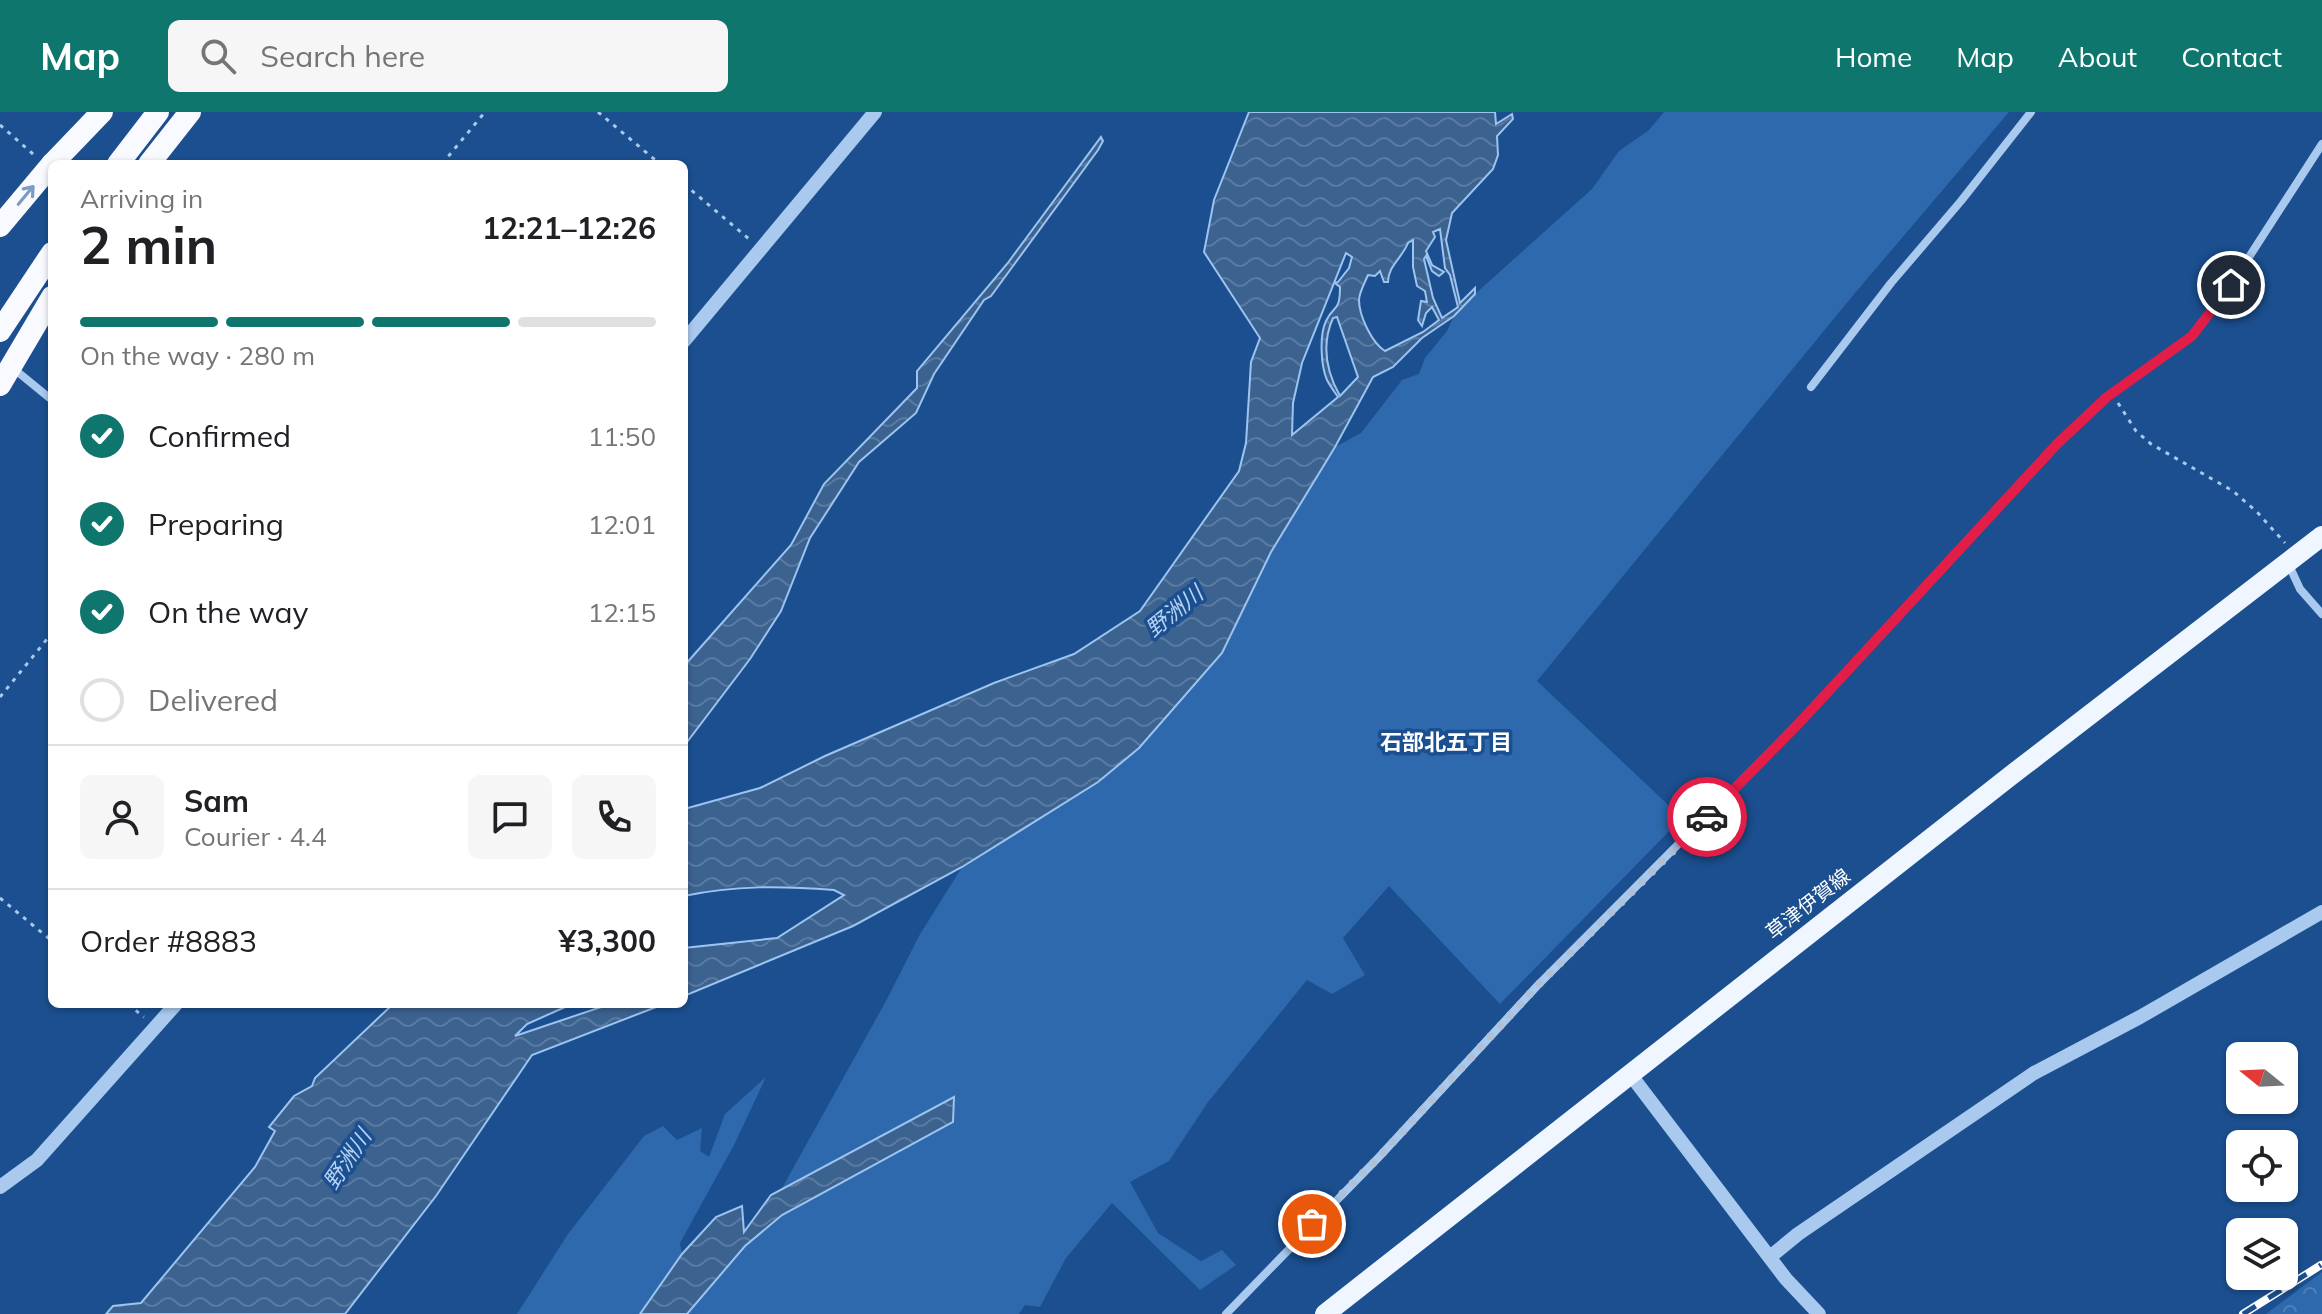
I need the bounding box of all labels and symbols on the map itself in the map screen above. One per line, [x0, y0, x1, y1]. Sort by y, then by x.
one-way arrow [17, 185, 35, 206]
pin [2197, 251, 2265, 319]
water label: 野洲川 [1140, 578, 1210, 643]
district label: 石部北五丁目 [1380, 728, 1512, 756]
courier [1667, 777, 1747, 857]
street label: 草津伊賀線 [1761, 863, 1855, 944]
north arrow [2226, 1042, 2298, 1114]
water label: 野洲川 [317, 1122, 378, 1194]
pin [1278, 1190, 1346, 1258]

